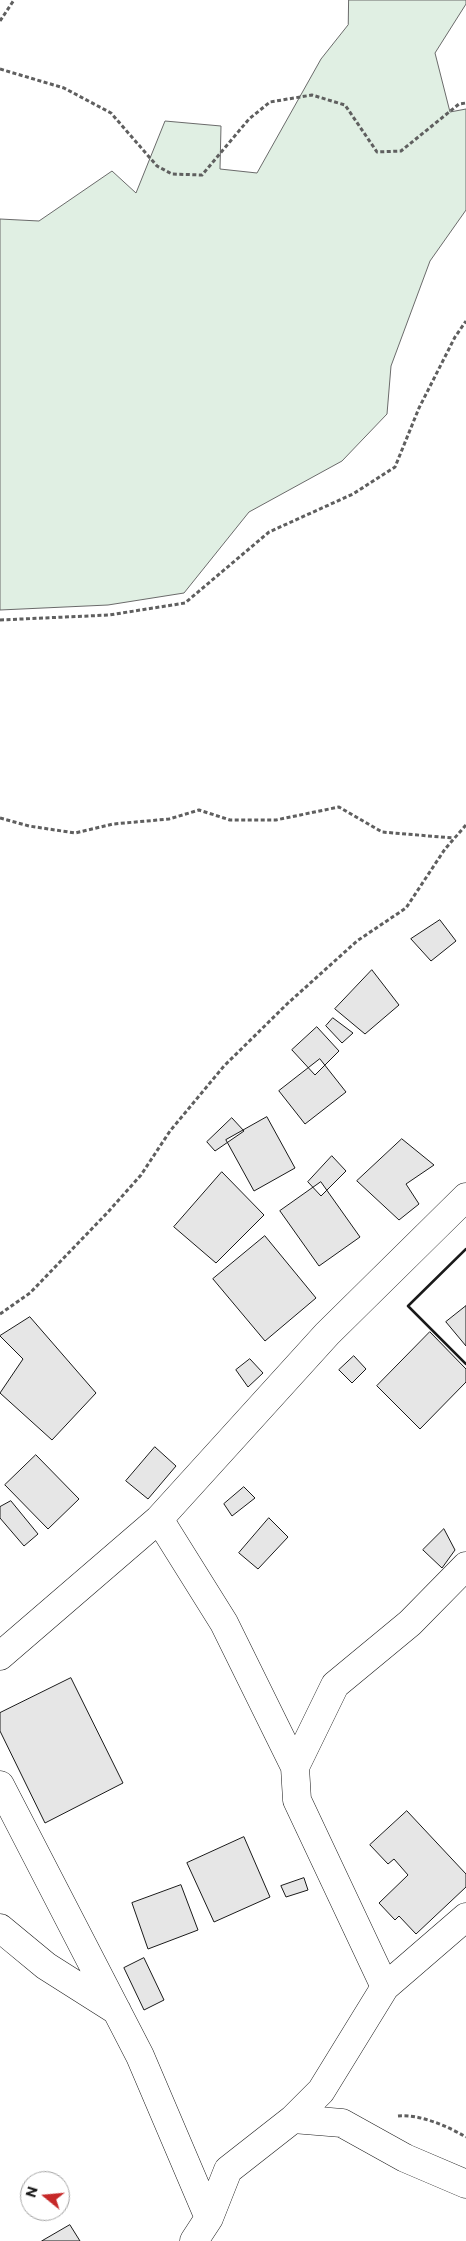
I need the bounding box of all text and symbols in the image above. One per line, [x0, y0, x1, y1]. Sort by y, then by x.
north arrow [20, 2171, 70, 2221]
text: N [21, 2184, 41, 2199]

